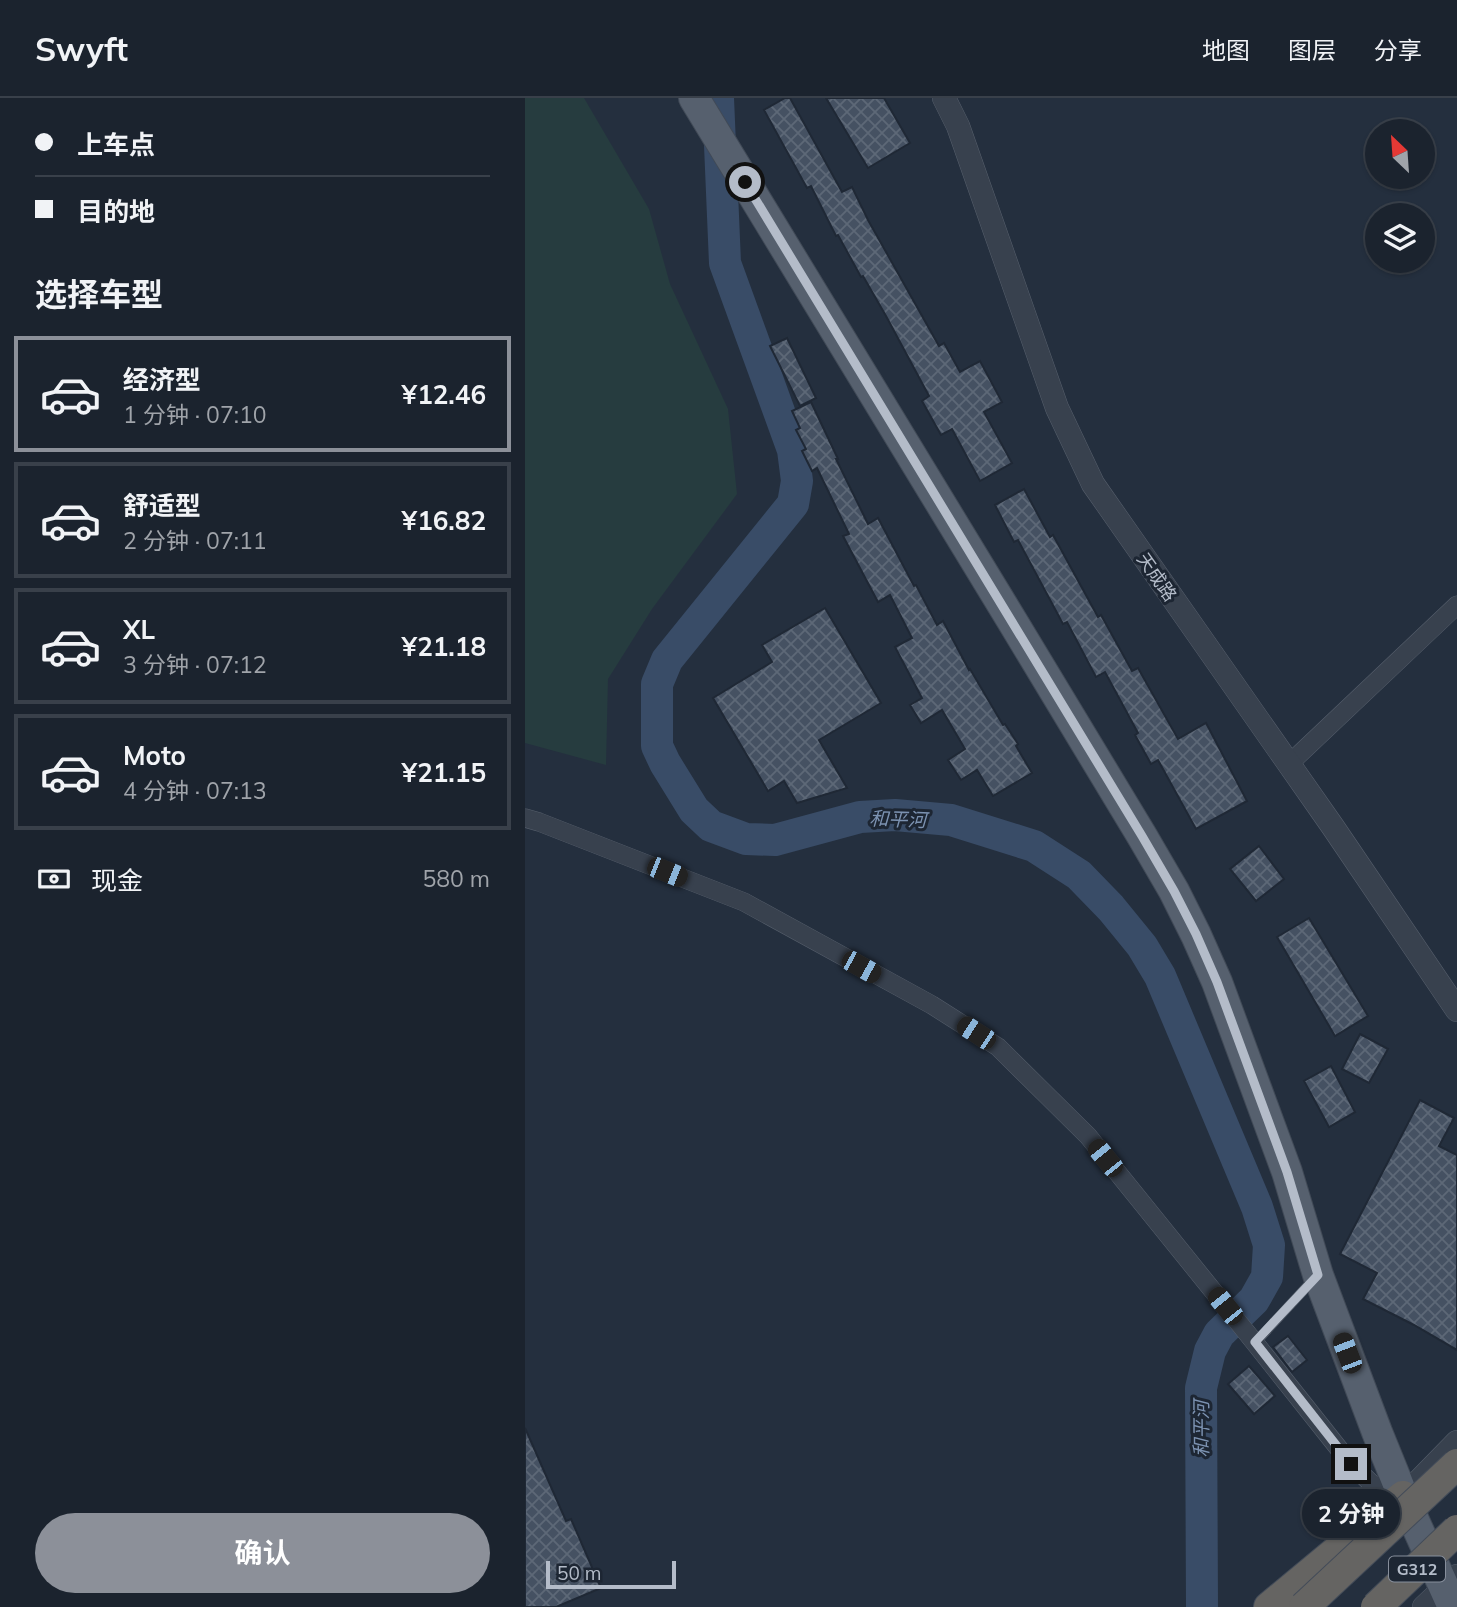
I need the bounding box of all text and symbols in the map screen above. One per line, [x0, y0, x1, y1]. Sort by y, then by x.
text: Swyft [35, 28, 128, 69]
text: 地图 [1202, 35, 1250, 65]
text: 图层 [1288, 35, 1336, 65]
text: 分享 [1374, 35, 1422, 65]
north arrow [1365, 119, 1435, 189]
map controls [1365, 119, 1435, 273]
text: 上车点 [77, 128, 155, 161]
route start [729, 166, 761, 198]
text: 目的地 [77, 195, 155, 228]
button: layers [1365, 203, 1435, 273]
text: 选择车型 [35, 274, 163, 314]
icon: car [39, 363, 102, 426]
text: 经济型 [123, 363, 201, 396]
text: ¥12.46 [402, 378, 486, 411]
text: 1 分钟 · 07:10 [123, 400, 267, 429]
icon: car [39, 489, 102, 552]
text: 舒适型 [123, 489, 201, 522]
text: ¥16.82 [402, 504, 486, 537]
text: 2 分钟 · 07:11 [123, 526, 267, 555]
street label: 天成路 [1132, 548, 1182, 606]
text: XL [123, 613, 155, 646]
icon: car [39, 615, 102, 678]
text: ¥21.18 [402, 630, 486, 663]
text: 3 分钟 · 07:12 [123, 650, 267, 679]
text: Moto [123, 739, 186, 772]
icon: car [39, 741, 102, 804]
text: ¥21.15 [402, 756, 486, 789]
text: 4 分钟 · 07:13 [123, 776, 267, 805]
water label: 和平河 [869, 806, 931, 832]
car [644, 854, 691, 890]
icon: cash [35, 860, 73, 898]
text: 现金 [91, 864, 143, 897]
text: 580 m [422, 864, 490, 893]
car [838, 948, 885, 986]
car [953, 1013, 1000, 1053]
car [1084, 1135, 1127, 1181]
car [1204, 1283, 1247, 1329]
car [1330, 1330, 1365, 1376]
water label: 和平河 [1189, 1397, 1213, 1458]
route end [1335, 1448, 1367, 1480]
callout: 2 分钟 [1302, 1488, 1400, 1538]
text: 2 分钟 [1318, 1499, 1384, 1528]
button: 确认 [35, 1513, 490, 1593]
road number: G312 [1389, 1556, 1445, 1582]
scale bar [546, 1558, 675, 1590]
text: 50 m [557, 1561, 601, 1585]

